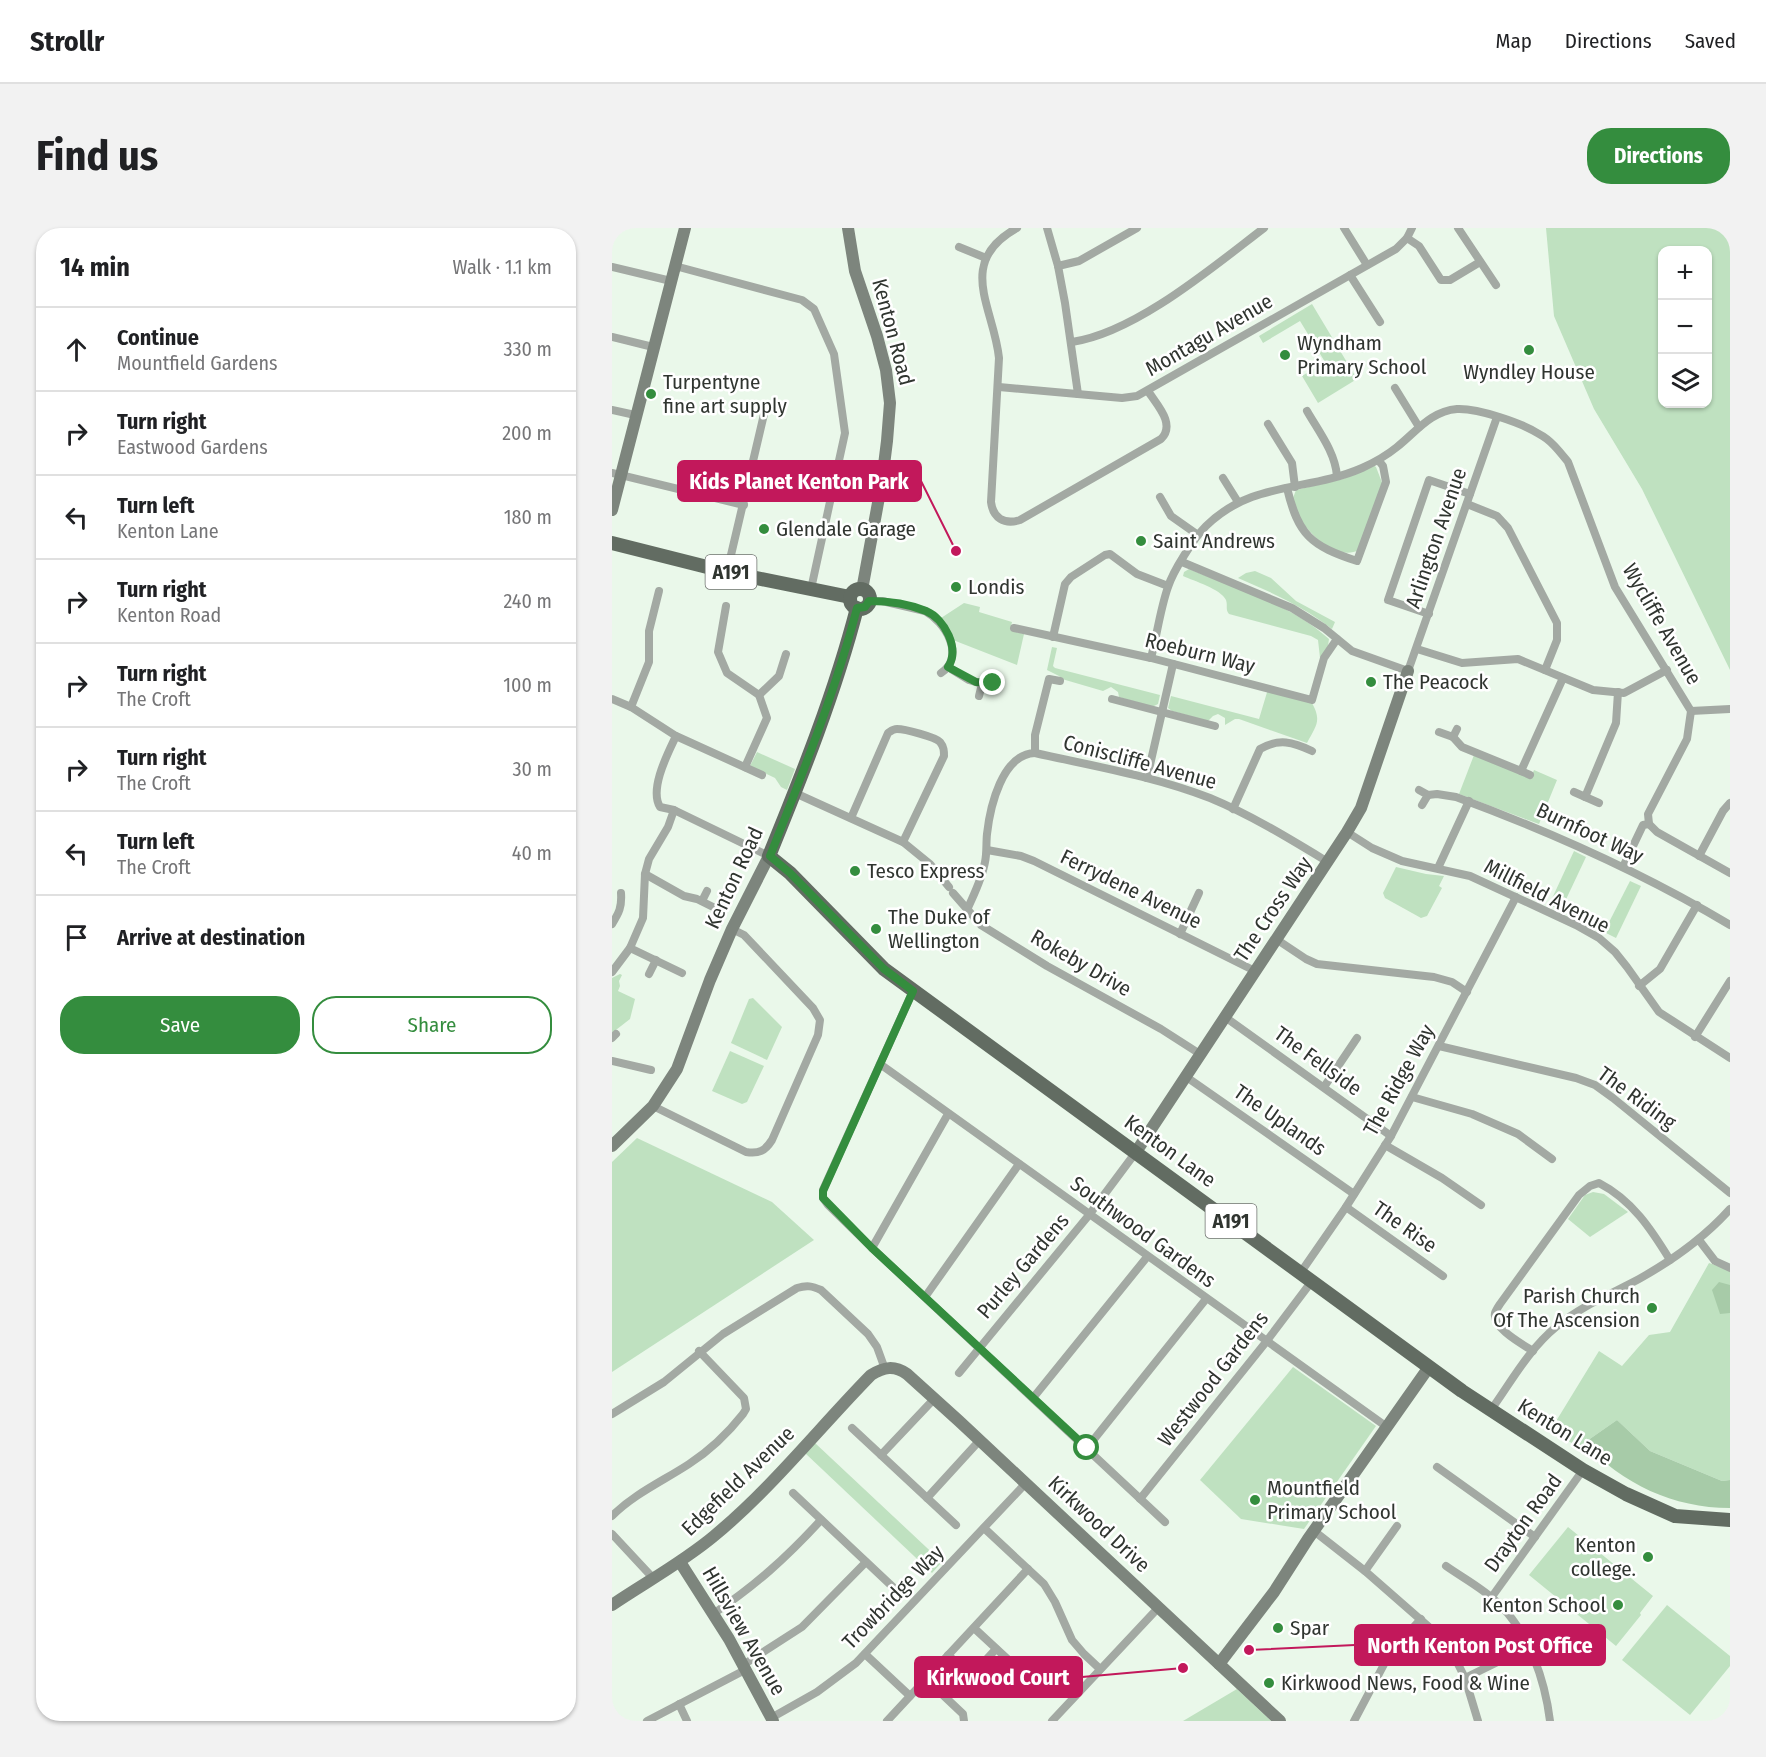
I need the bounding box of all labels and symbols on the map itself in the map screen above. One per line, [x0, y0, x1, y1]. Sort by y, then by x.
street label: Kenton Road [866, 276, 920, 388]
street label: Montagu Avenue [1141, 288, 1277, 382]
place label: Wyndham Primary School [1297, 330, 1427, 380]
marker: Wyndley House [1522, 343, 1536, 357]
marker: Wyndham Primary School [1278, 348, 1292, 362]
place label: Wyndley House [1463, 359, 1595, 385]
place label: Turpentyne fine art supply [663, 369, 787, 419]
marker: Turpentyne fine art supply [644, 387, 658, 401]
callout: Kids Planet Kenton Park [678, 461, 921, 501]
street label: Arlington Avenue [1400, 464, 1472, 612]
text: Kids Planet Kenton Park [689, 468, 910, 495]
place label: Glendale Garage [776, 516, 916, 542]
marker: Glendale Garage [757, 522, 771, 536]
place label: Saint Andrews [1153, 528, 1275, 554]
marker: Saint Andrews [1134, 534, 1148, 548]
road number: A191 [706, 555, 756, 589]
street label: Wycliffe Avenue [1617, 559, 1707, 689]
place label: Londis [968, 574, 1025, 600]
marker: Londis [949, 580, 963, 594]
street label: Roeburn Way [1142, 627, 1258, 679]
route end [979, 669, 1005, 695]
place label: The Peacock [1383, 669, 1489, 695]
marker: The Peacock [1364, 675, 1378, 689]
street label: Coniscliffe Avenue [1061, 729, 1219, 795]
street label: Burnfoot Way [1532, 797, 1648, 869]
street label: Kenton Road [699, 823, 769, 933]
street label: Ferrydene Avenue [1056, 844, 1206, 934]
street label: The Cross Way [1228, 851, 1318, 967]
street label: Millfield Avenue [1480, 853, 1614, 939]
place label: Tesco Express [867, 858, 985, 884]
marker: Tesco Express [848, 864, 862, 878]
place label: The Duke of Wellington [888, 904, 991, 954]
marker: The Duke of Wellington [869, 922, 883, 936]
street label: Rokeby Drive [1026, 924, 1136, 1002]
street label: The Ridge Way [1358, 1019, 1441, 1140]
street label: The Fellside [1269, 1021, 1367, 1101]
street label: The Riding [1593, 1061, 1681, 1135]
street label: The Uplands [1229, 1079, 1331, 1161]
street label: Kenton Lane [1119, 1109, 1221, 1193]
street label: Southwood Gardens [1065, 1171, 1221, 1293]
street label: The Rise [1368, 1196, 1442, 1258]
road number: A191 [1206, 1204, 1256, 1238]
street label: Purley Gardens [971, 1208, 1075, 1324]
place label: Parish Church Of The Ascension [1493, 1283, 1640, 1333]
marker: Parish Church Of The Ascension [1645, 1301, 1659, 1315]
street label: Westwood Gardens [1152, 1306, 1274, 1452]
street label: Kenton Lane [1513, 1393, 1617, 1471]
street label: Edgefield Avenue [676, 1421, 800, 1541]
route start [1073, 1434, 1099, 1460]
street label: Drayton Road [1479, 1469, 1567, 1577]
street label: Kirkwood Drive [1043, 1470, 1155, 1578]
place label: Mountfield Primary School [1267, 1475, 1397, 1525]
marker: Mountfield Primary School [1248, 1493, 1262, 1507]
place label: Kenton college. [1571, 1532, 1636, 1582]
street label: Trowbridge Way [837, 1539, 950, 1655]
marker: Kenton college. [1641, 1550, 1655, 1564]
street label: Hillsview Avenue [697, 1562, 791, 1700]
place label: Kenton School [1482, 1592, 1606, 1618]
marker: Kenton School [1611, 1598, 1625, 1612]
place label: Spar [1290, 1615, 1330, 1641]
marker: Spar [1271, 1621, 1285, 1635]
callout: North Kenton Post Office [1355, 1625, 1605, 1665]
text: North Kenton Post Office [1367, 1632, 1593, 1659]
callout: Kirkwood Court [915, 1657, 1082, 1697]
text: Kirkwood Court [927, 1664, 1070, 1691]
place label: Kirkwood News, Food & Wine [1281, 1670, 1530, 1696]
marker: Kirkwood News, Food & Wine [1262, 1676, 1276, 1690]

